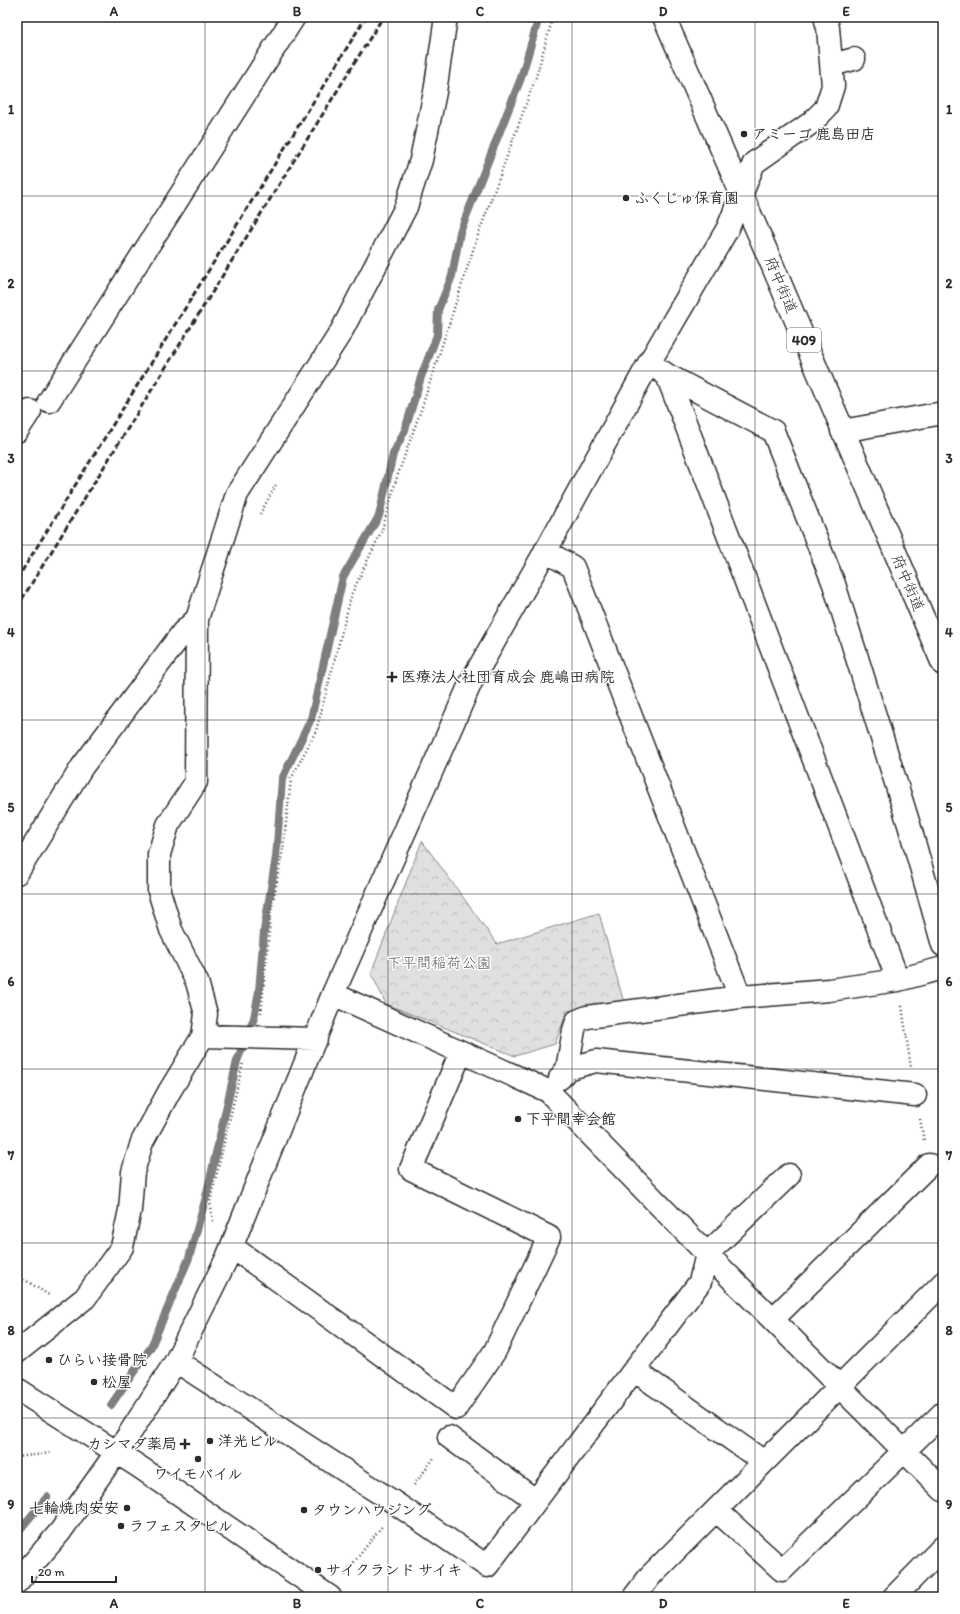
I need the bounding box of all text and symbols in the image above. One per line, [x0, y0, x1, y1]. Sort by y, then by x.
text: A [109, 4, 119, 19]
text: B [293, 4, 302, 19]
text: C [476, 4, 485, 19]
text: D [659, 4, 668, 19]
text: E [842, 4, 850, 19]
text: 1 [8, 102, 14, 117]
text: 1 [946, 102, 952, 117]
place label: アミーゴ 鹿島田店 [752, 125, 875, 143]
marker: アミーゴ 鹿島田店 [739, 129, 749, 139]
place label: ふくじゅ保育園 [634, 189, 739, 207]
marker: ふくじゅ保育園 [621, 193, 631, 203]
street label: 府中街道 [761, 254, 801, 316]
text: 2 [8, 276, 15, 291]
text: 2 [946, 276, 953, 291]
road number: 409 [787, 328, 821, 352]
text: 3 [7, 451, 15, 466]
text: 3 [945, 451, 953, 466]
street label: 府中街道 [888, 552, 928, 614]
text: 4 [7, 625, 15, 640]
text: 4 [945, 625, 953, 640]
place label: 医療法人社団育成会 鹿嶋田病院 [401, 668, 614, 686]
marker: 医療法人社団育成会 鹿嶋田病院 [386, 671, 398, 683]
text: 5 [8, 800, 15, 815]
text: 5 [946, 800, 953, 815]
park label: 下平間稲荷公園 [386, 954, 492, 972]
text: 6 [8, 974, 15, 989]
text: 6 [946, 974, 953, 989]
place label: 下平間幸会館 [526, 1110, 616, 1128]
marker: 下平間幸会館 [513, 1114, 523, 1124]
text: 7 [7, 1148, 15, 1163]
text: 7 [945, 1148, 953, 1163]
text: 8 [7, 1323, 15, 1338]
text: 8 [945, 1323, 953, 1338]
place label: ひらい接骨院 [57, 1351, 147, 1369]
marker: ひらい接骨院 [44, 1355, 54, 1365]
place label: 松屋 [102, 1373, 132, 1391]
marker: 松屋 [89, 1377, 99, 1387]
place label: 洋光ビル [218, 1432, 278, 1450]
place label: カシマダ薬局 [87, 1435, 177, 1453]
marker: 洋光ビル [205, 1436, 215, 1446]
marker: カシマダ薬局 [180, 1439, 190, 1449]
marker: ワイモバイル [193, 1454, 203, 1464]
place label: ワイモバイル [153, 1465, 243, 1483]
text: 9 [8, 1497, 15, 1512]
text: 9 [946, 1497, 953, 1512]
place label: 七輪焼肉安安 [29, 1499, 119, 1517]
place label: タウンハウジング [312, 1501, 431, 1519]
marker: 七輪焼肉安安 [122, 1503, 132, 1513]
marker: タウンハウジング [299, 1505, 309, 1515]
place label: ラフェスタビル [129, 1517, 233, 1535]
marker: ラフェスタビル [116, 1521, 126, 1531]
scale bar [32, 1558, 116, 1584]
place label: サイクランド サイキ [326, 1561, 462, 1579]
text: 20 m [38, 1565, 65, 1579]
marker: サイクランド サイキ [313, 1565, 323, 1575]
text: A [109, 1596, 119, 1611]
text: B [293, 1596, 302, 1611]
text: C [476, 1596, 485, 1611]
text: D [659, 1596, 668, 1611]
text: E [842, 1596, 850, 1611]

